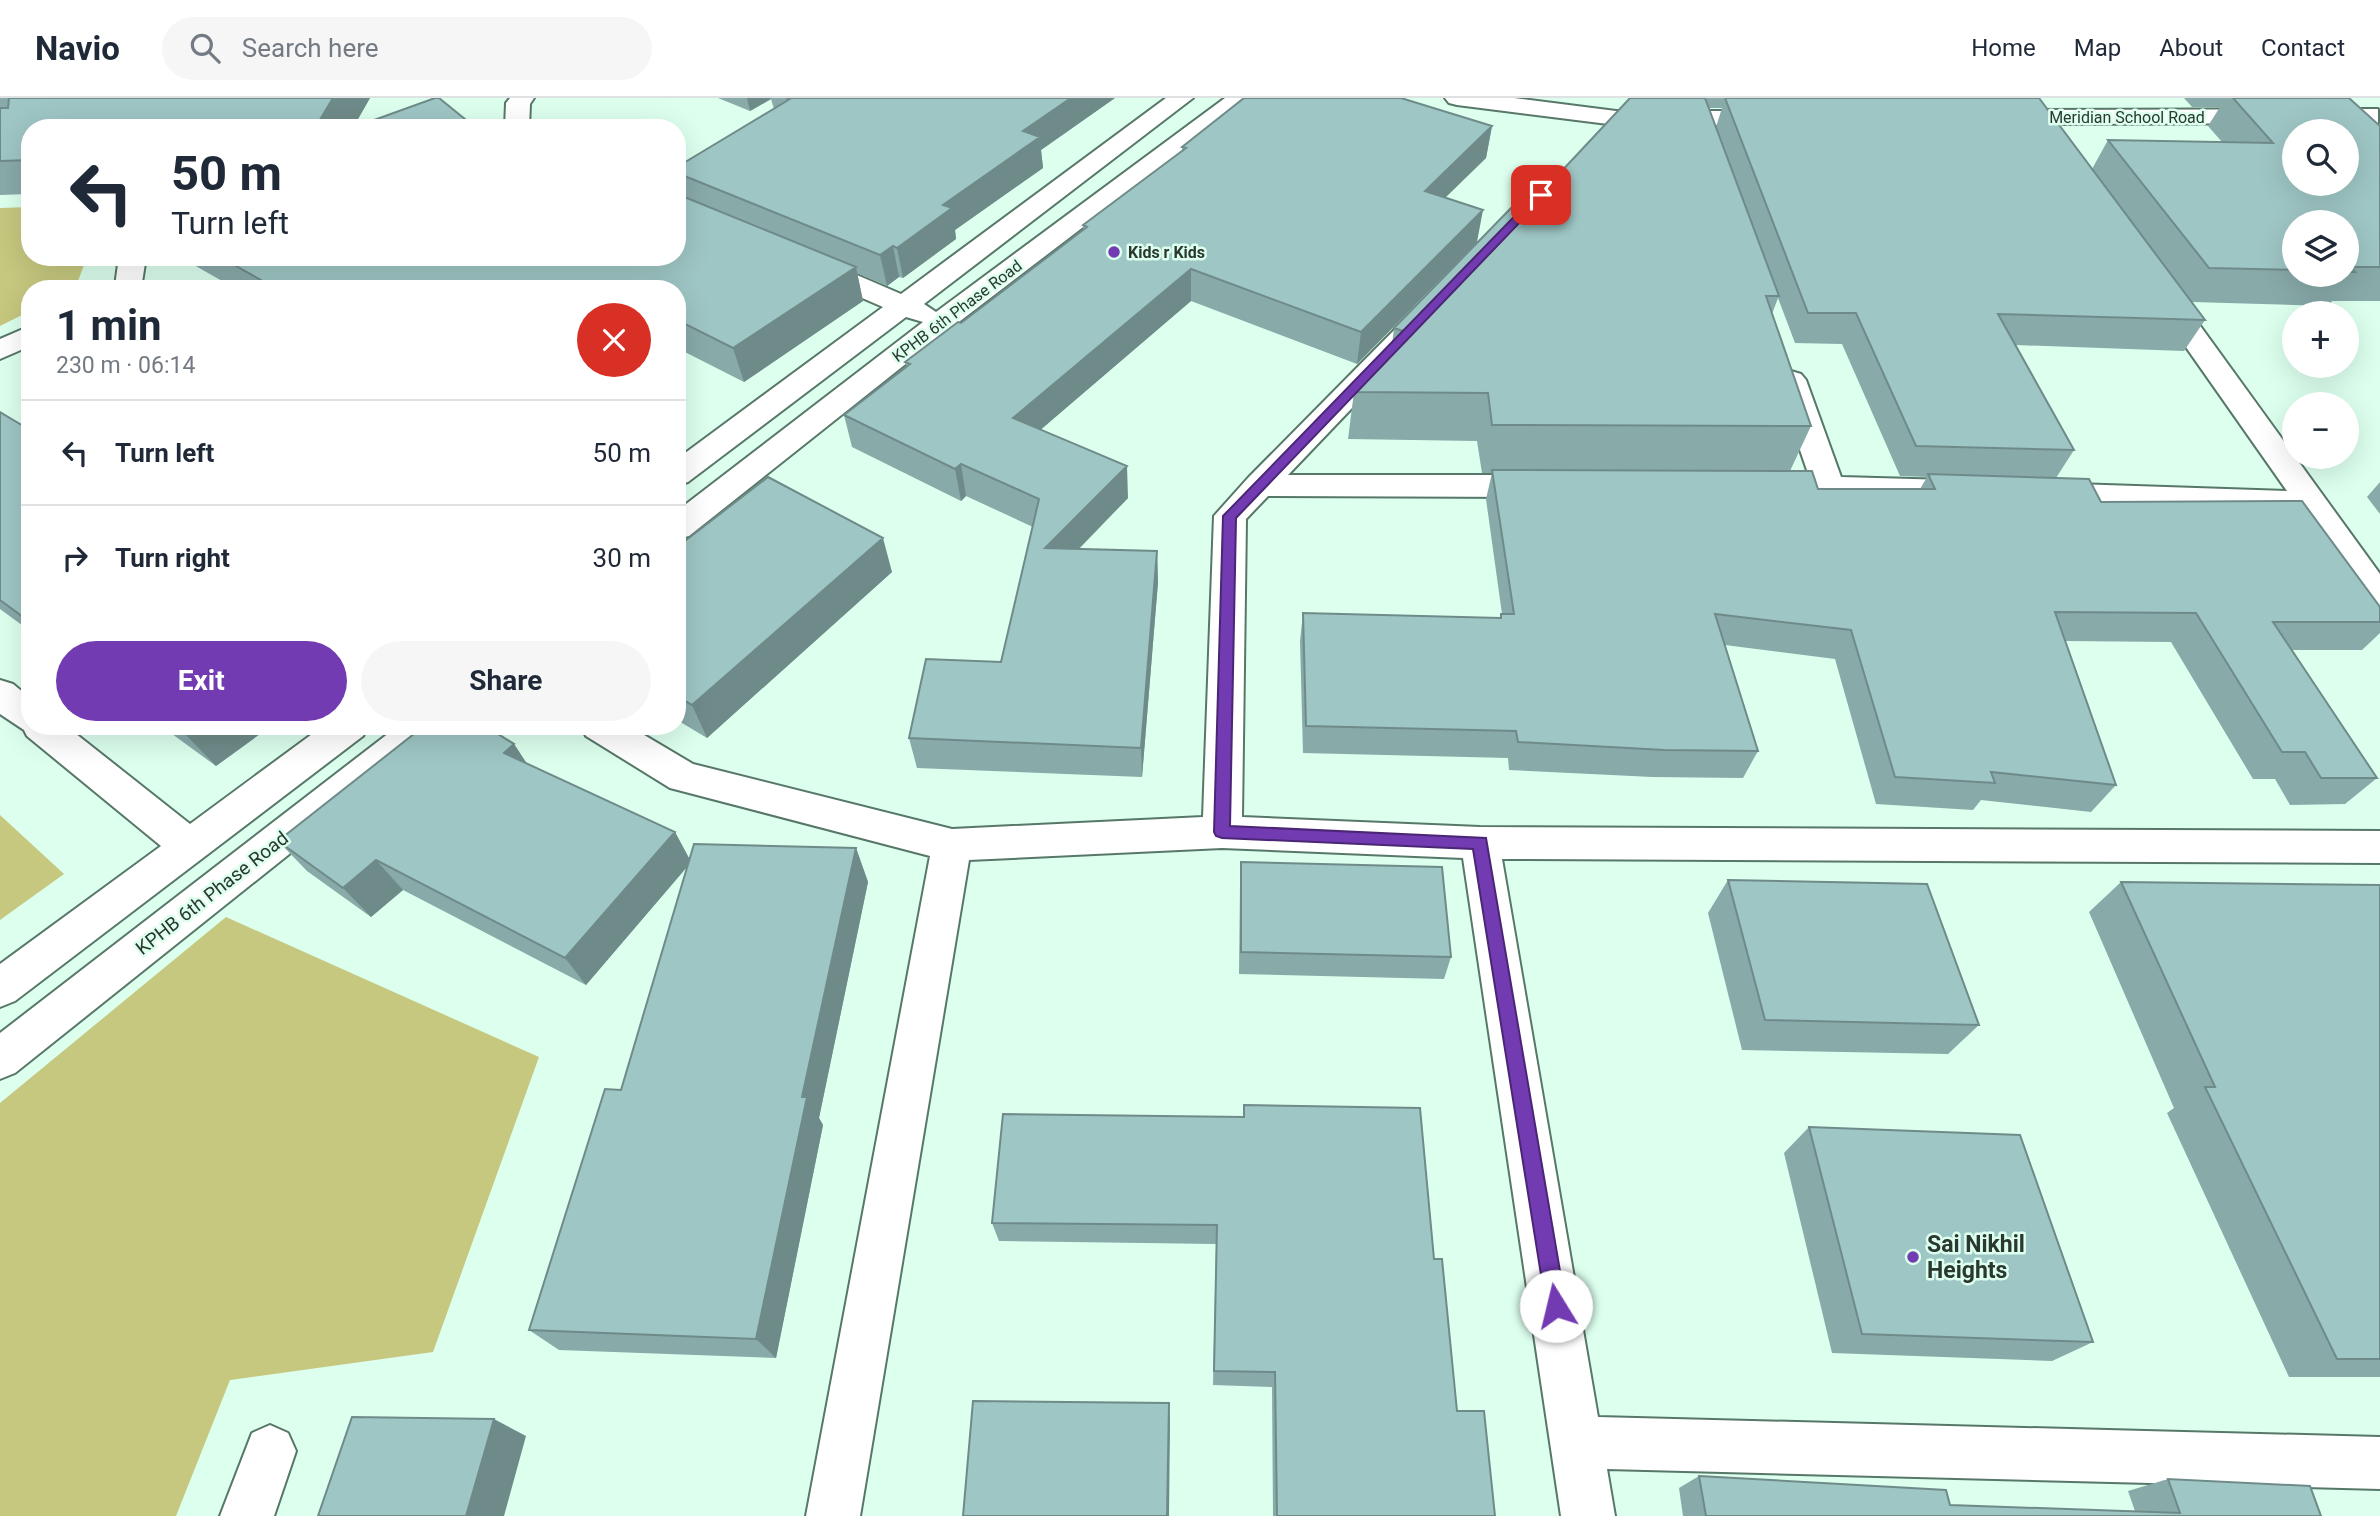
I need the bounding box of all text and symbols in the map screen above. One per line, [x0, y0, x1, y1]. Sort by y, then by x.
search box [162, 17, 652, 80]
text: Navio [35, 29, 120, 68]
icon: search [186, 29, 224, 67]
text: Search here [242, 33, 379, 63]
text: Home [1971, 34, 2036, 62]
text: Map [2074, 34, 2121, 62]
text: About [2159, 34, 2223, 62]
text: Contact [2261, 34, 2345, 62]
street label: Meridian School Road [2049, 108, 2205, 127]
map controls [2282, 119, 2359, 469]
button: search [2282, 119, 2359, 196]
text: 50 m [171, 145, 282, 202]
icon: left [56, 147, 147, 238]
pin [1511, 165, 1571, 225]
icon: arrive [1522, 176, 1560, 214]
text: Turn left [171, 204, 289, 242]
button: layers [2282, 210, 2359, 287]
place label: Kids r Kids [1128, 243, 1205, 262]
marker: Kids r Kids [1106, 244, 1122, 260]
street label: KPHB 6th Phase Road [888, 256, 1026, 366]
text: 1 min [56, 301, 162, 350]
button: + [2282, 301, 2359, 378]
button: close [577, 303, 651, 377]
text: 230 m · 06:14 [56, 352, 195, 379]
button: − [2282, 392, 2359, 469]
icon: left [56, 434, 94, 472]
text: Turn left [115, 438, 214, 468]
text: 50 m [593, 438, 651, 468]
icon: right [56, 539, 94, 577]
text: Turn right [115, 543, 230, 573]
text: 30 m [593, 543, 651, 573]
button: Exit [56, 641, 347, 721]
button: Share [361, 641, 651, 721]
street label: KPHB 6th Phase Road [131, 826, 293, 960]
place label: Sai Nikhil Heights [1927, 1231, 2025, 1284]
marker: Sai Nikhil Heights [1905, 1249, 1921, 1265]
position arrow [1519, 1269, 1593, 1343]

